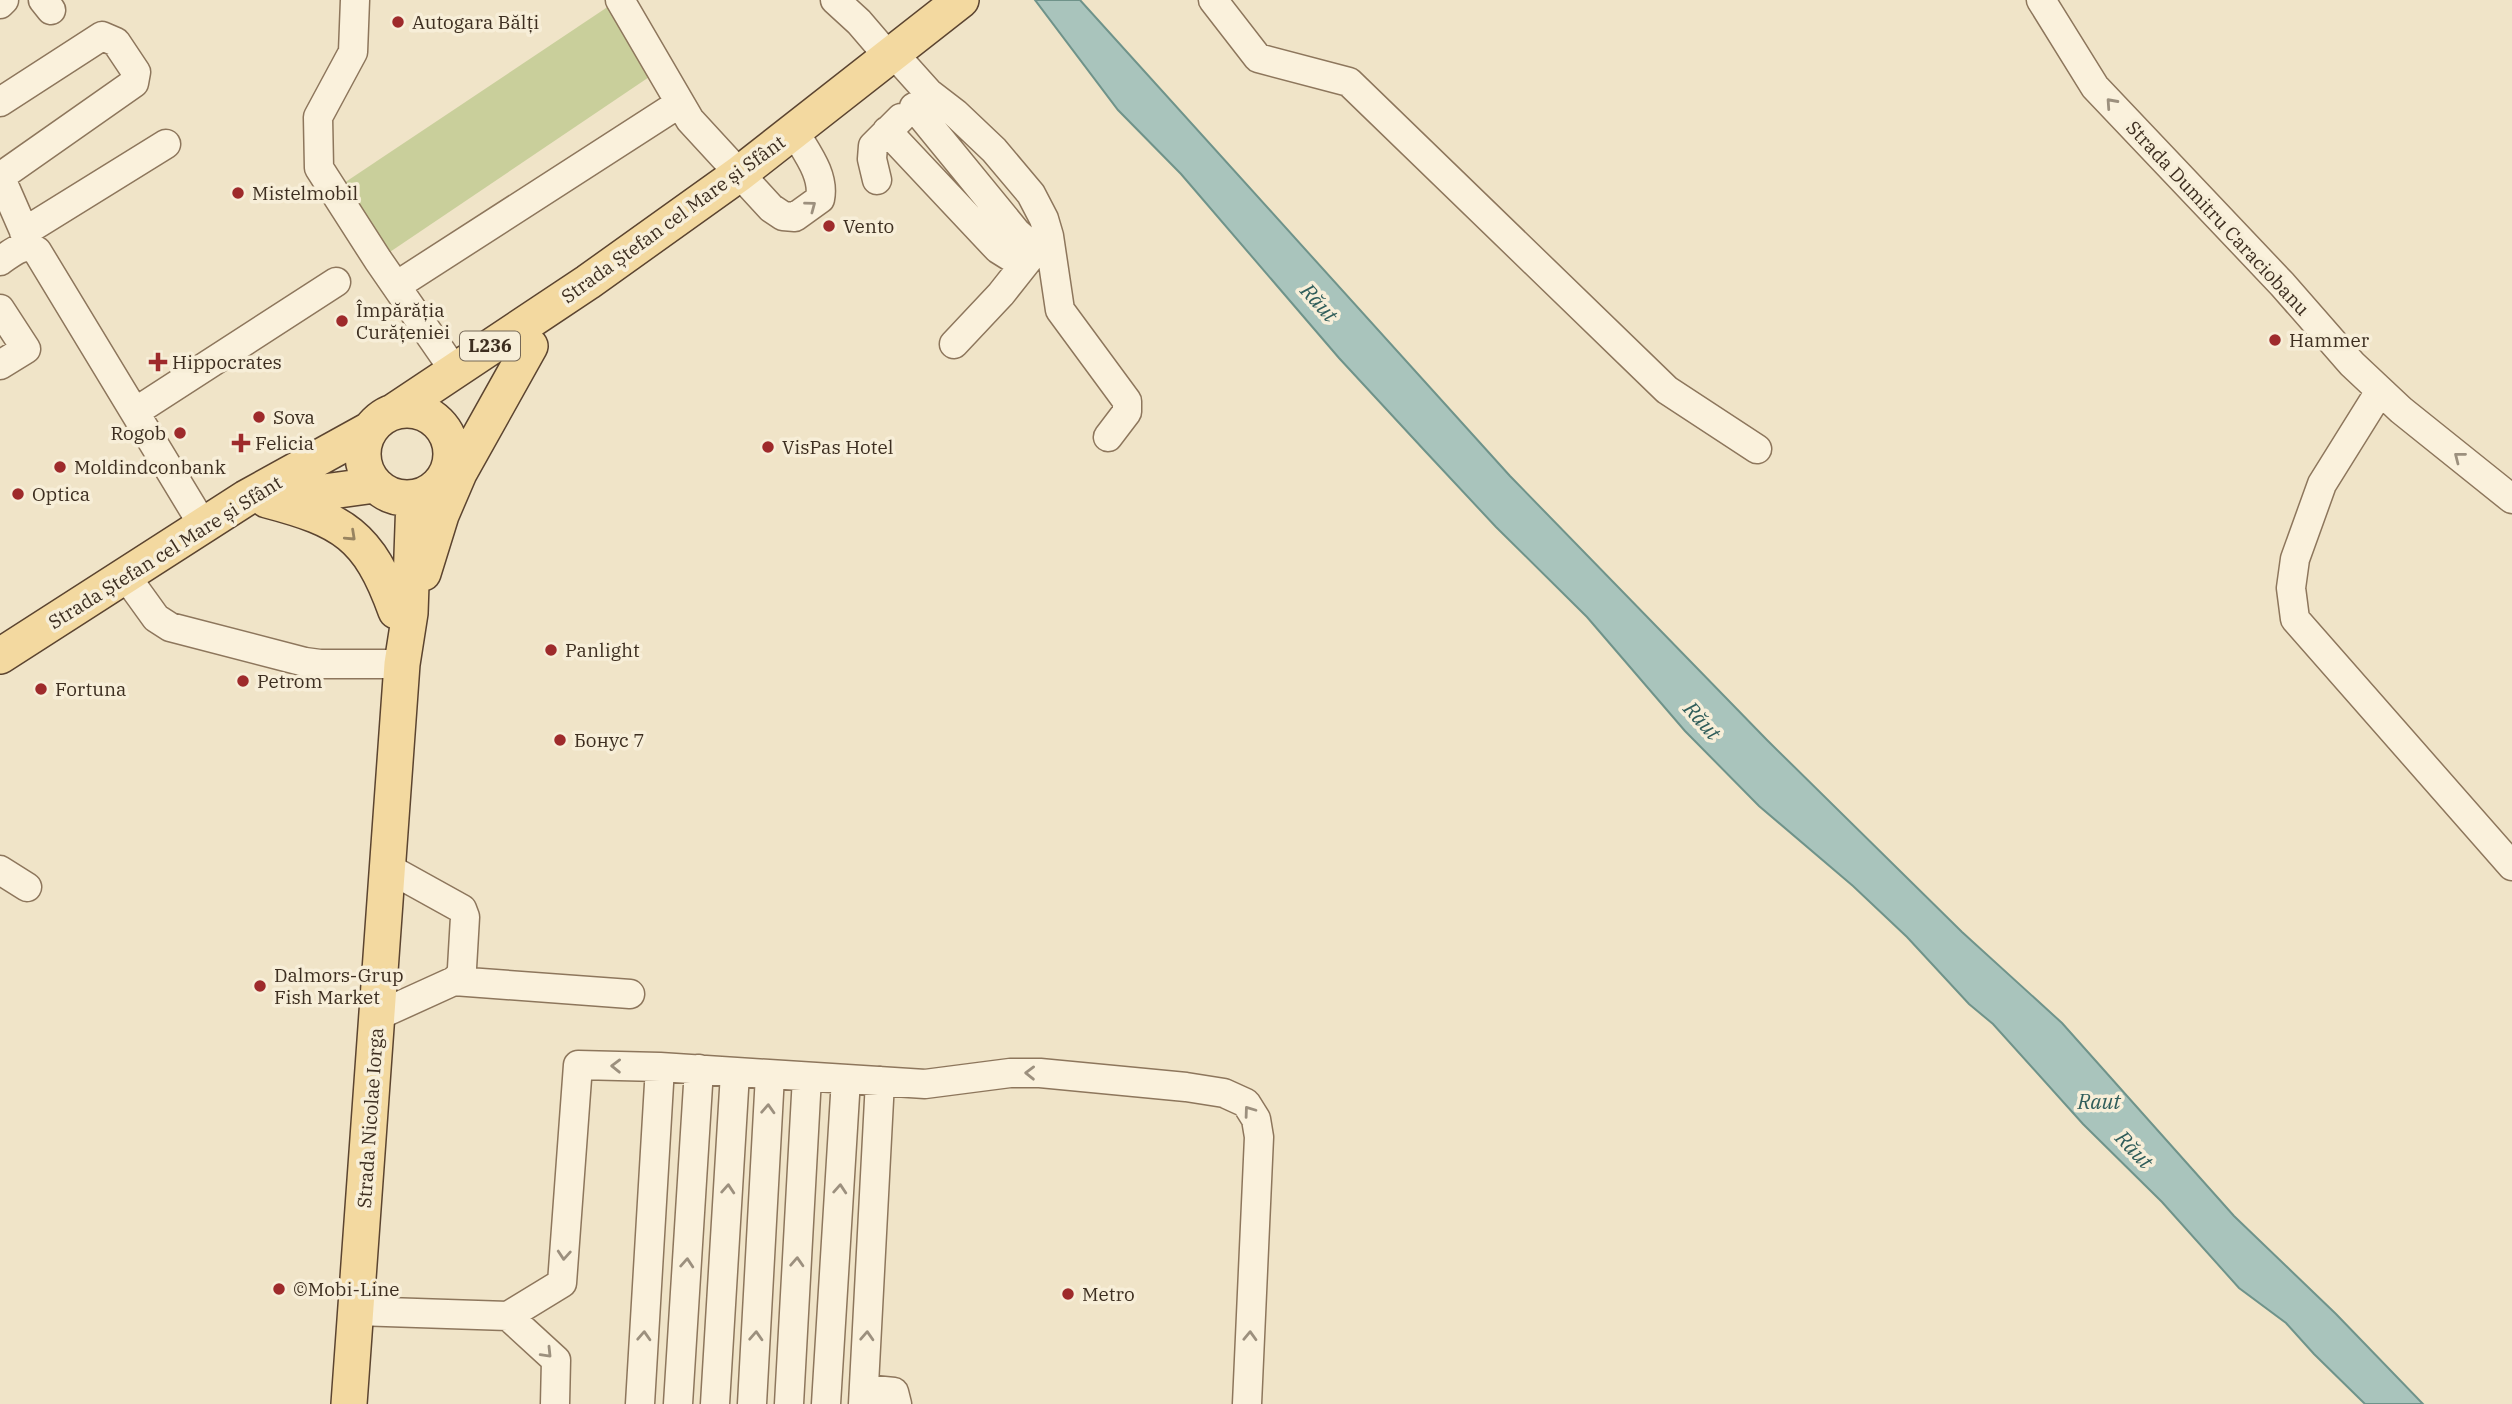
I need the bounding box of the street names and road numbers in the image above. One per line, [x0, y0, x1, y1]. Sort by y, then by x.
street label: Strada Dumitru Caraciobanu [2121, 116, 2315, 321]
street label: Strada Ștefan cel Mare și Sfânt [556, 130, 790, 308]
road number: L236 [460, 332, 520, 360]
street label: Strada Ștefan cel Mare și Sfânt [44, 470, 286, 634]
street label: Strada Nicolae Iorga [352, 1027, 388, 1209]

